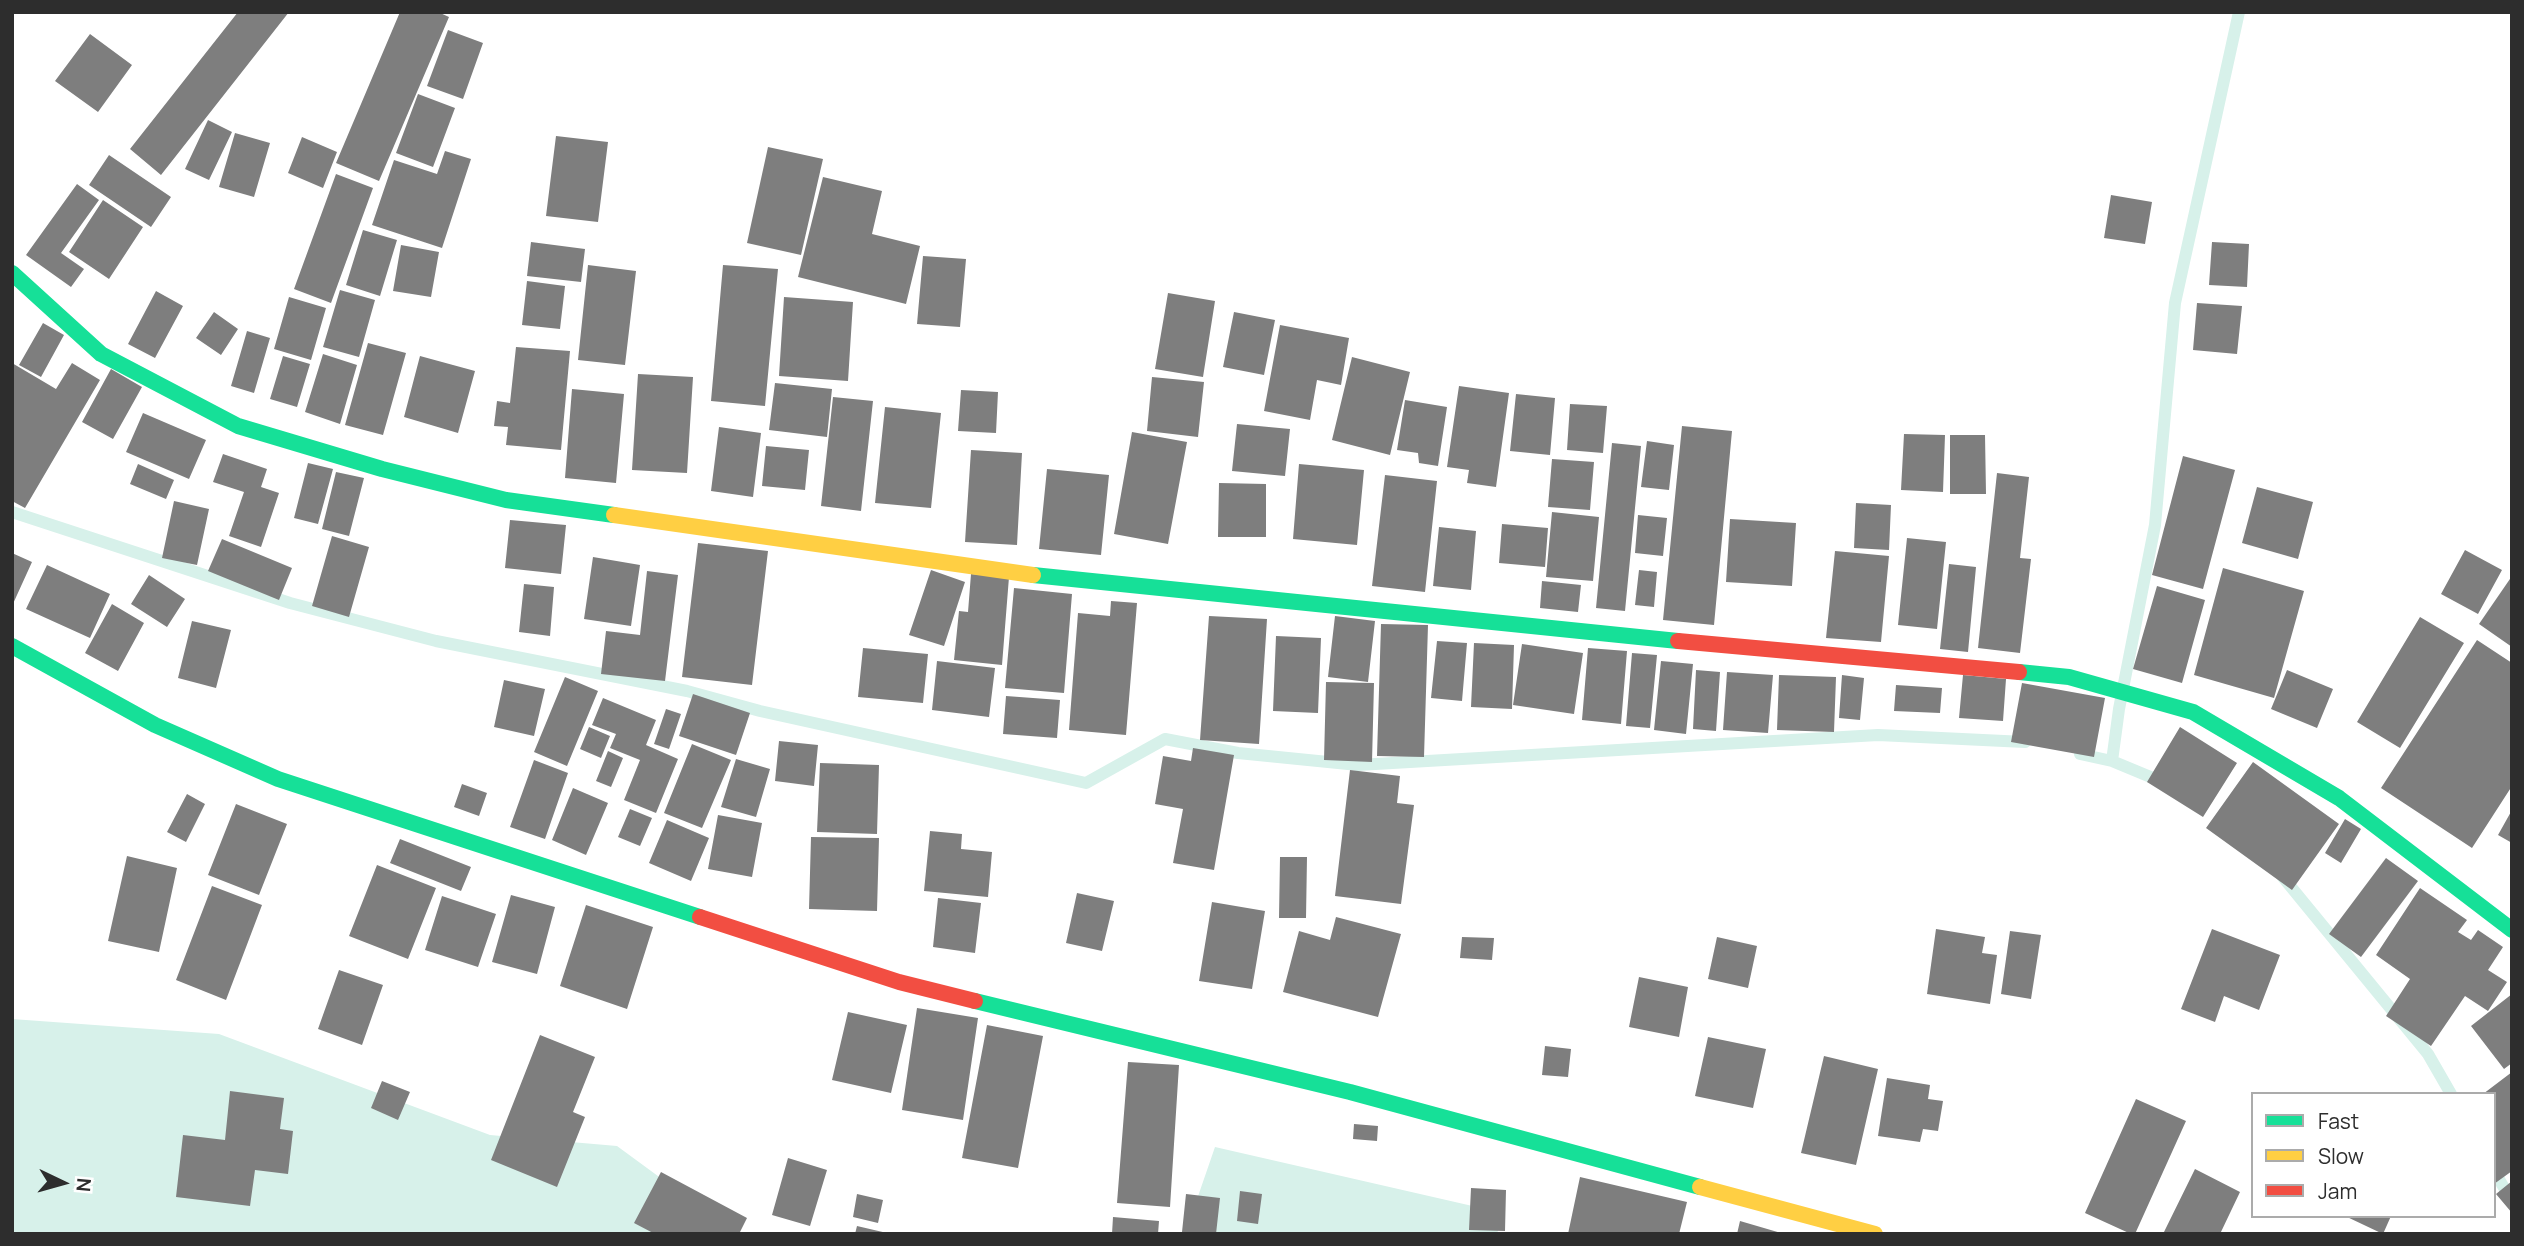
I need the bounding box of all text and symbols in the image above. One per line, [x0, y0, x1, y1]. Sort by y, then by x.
legend [2251, 1092, 2496, 1218]
text: Fast [2318, 1107, 2359, 1135]
text: Slow [2318, 1142, 2364, 1170]
north arrow [28, 1148, 98, 1218]
text: N [70, 1177, 97, 1193]
text: Jam [2318, 1177, 2357, 1205]

